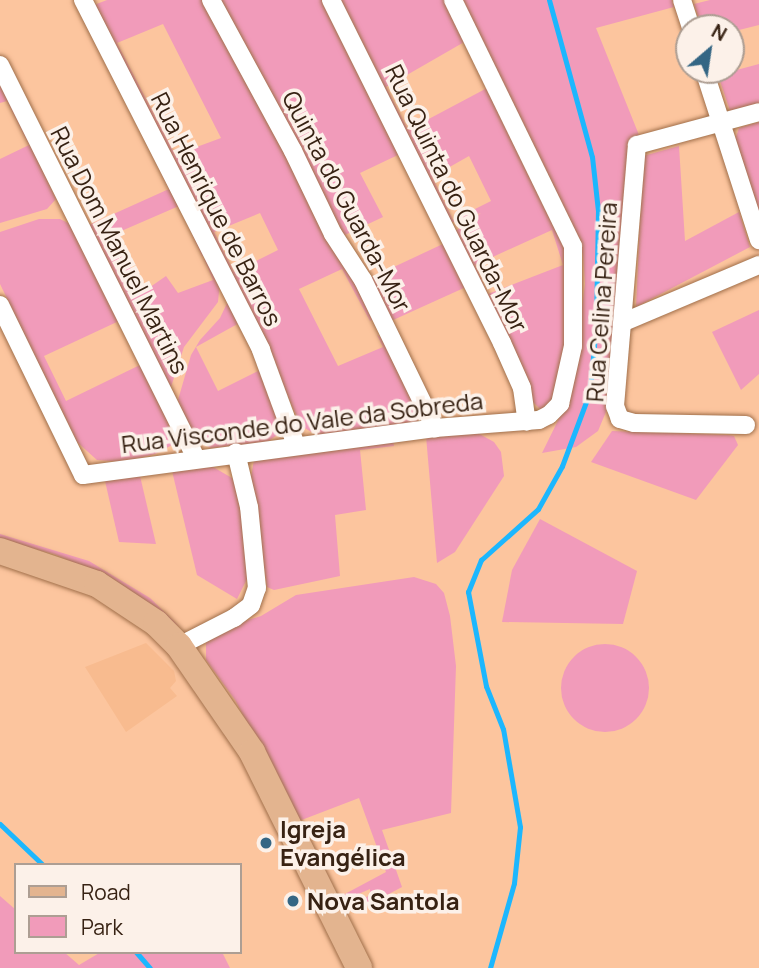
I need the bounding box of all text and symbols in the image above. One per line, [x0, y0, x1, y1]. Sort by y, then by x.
north arrow [675, 14, 745, 84]
text: N [707, 18, 731, 47]
street label: Rua Quinta do Guarda-Mor [380, 60, 534, 336]
street label: Quinta do Guarda-Mor [277, 86, 417, 316]
street label: Rua Henrique de Barros [146, 87, 288, 331]
street label: Rua Dom Manuel Martins [45, 122, 195, 378]
street label: Rua Celina Pereira [580, 201, 622, 403]
street label: Rua Visconde do Vale da Sobreda [120, 386, 484, 458]
place label: Igreja Evangélica [280, 815, 406, 871]
marker: Igreja Evangélica [258, 835, 274, 851]
legend [14, 863, 242, 954]
text: Road [81, 878, 131, 906]
place label: Nova Santola [307, 887, 459, 915]
marker: Nova Santola [285, 893, 301, 909]
text: Park [81, 913, 123, 941]

